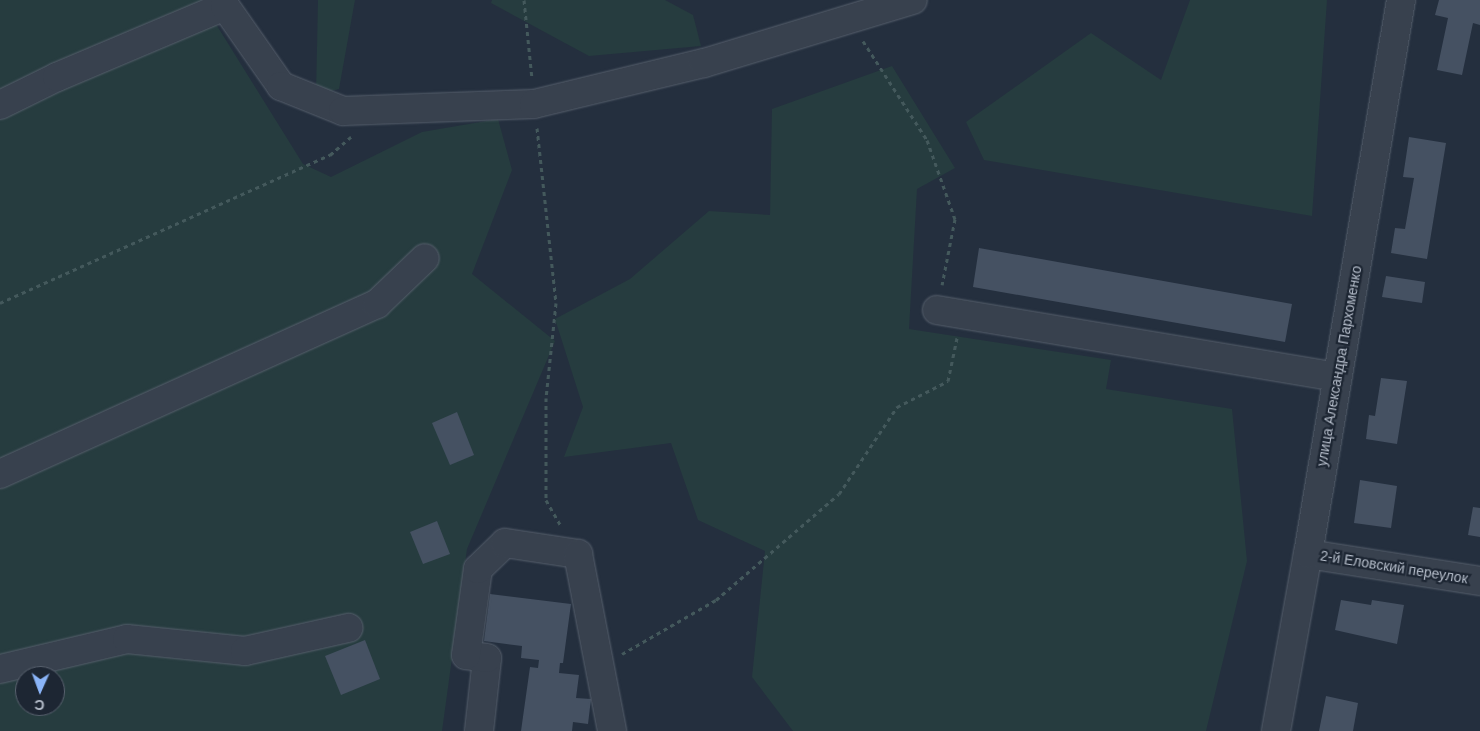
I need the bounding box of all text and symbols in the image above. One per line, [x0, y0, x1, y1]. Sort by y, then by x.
street label: улица Александра Пархоменко [1313, 264, 1365, 468]
street label: 2-й Еловский переулок [1319, 547, 1469, 587]
north arrow [15, 666, 65, 716]
text: С [34, 697, 45, 713]

